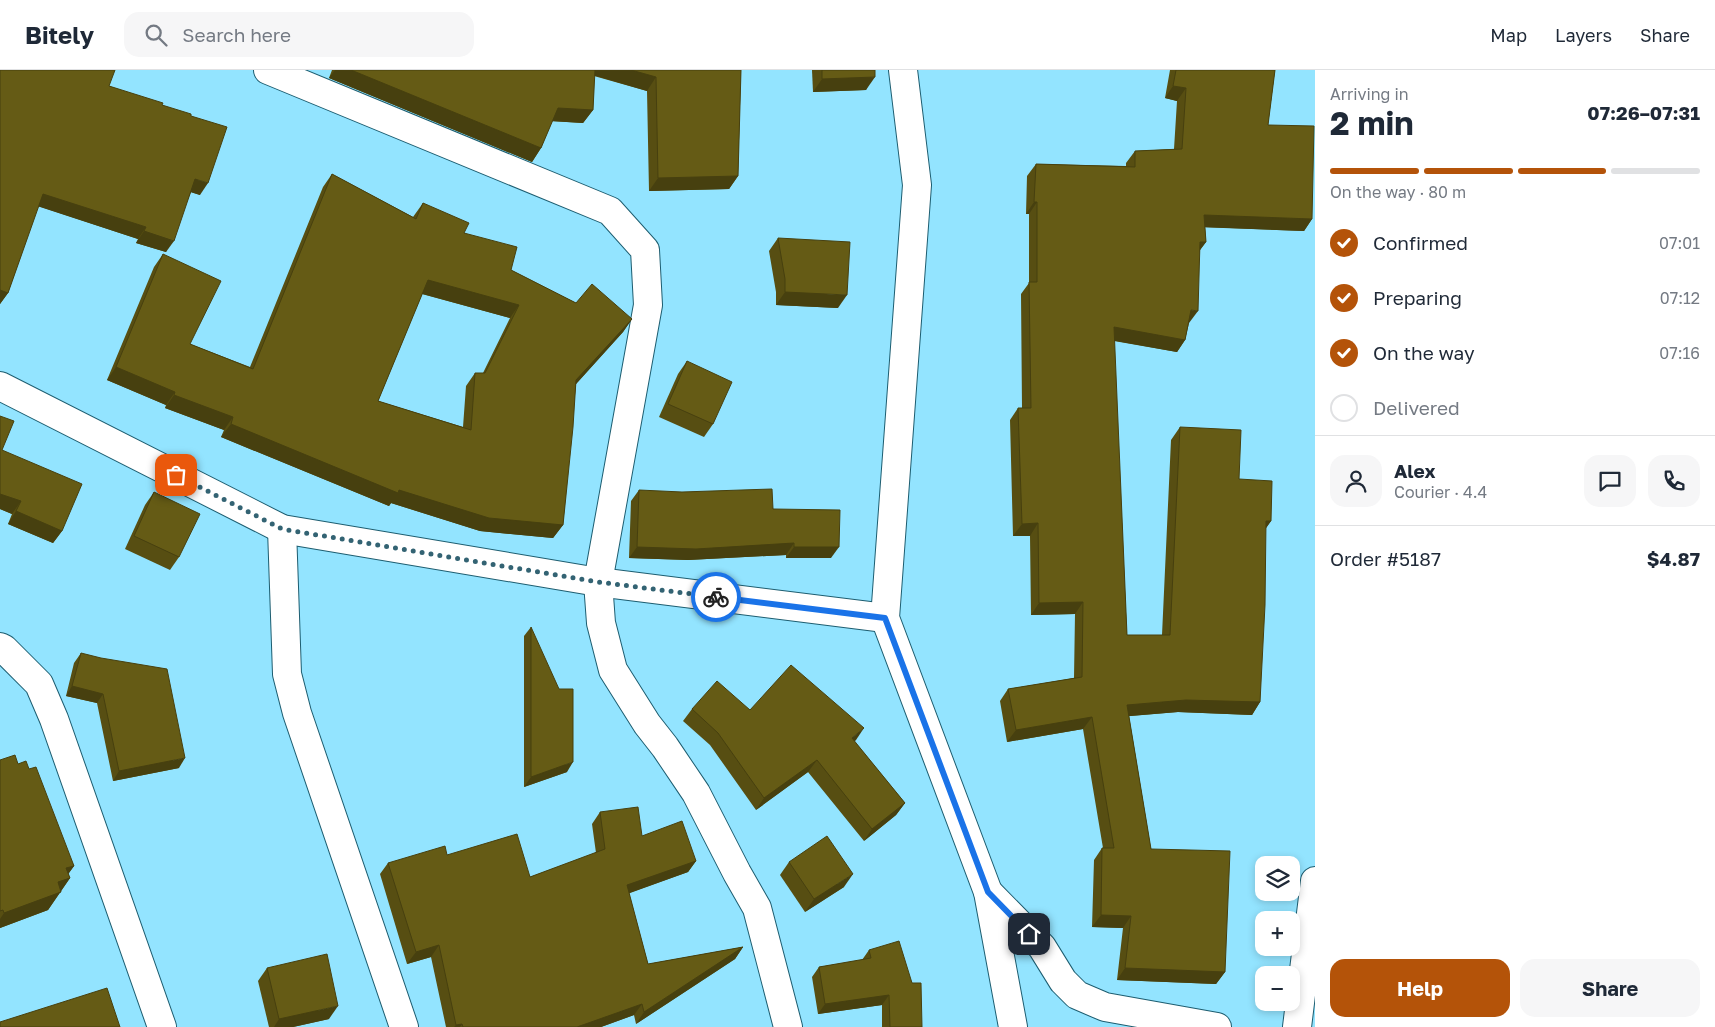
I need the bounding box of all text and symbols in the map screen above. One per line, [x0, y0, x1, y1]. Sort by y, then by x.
search box [124, 12, 474, 57]
text: Bitely [25, 20, 94, 49]
icon: search [142, 21, 170, 49]
text: Search here [182, 23, 291, 46]
text: Map [1490, 24, 1527, 46]
text: Layers [1555, 24, 1612, 46]
text: Share [1640, 24, 1690, 46]
text: Arriving in [1330, 84, 1409, 104]
text: 07:26–07:31 [1587, 101, 1700, 124]
text: 2 min [1330, 104, 1414, 142]
text: On the way · 80 m [1330, 182, 1466, 202]
icon: check [1330, 229, 1358, 257]
text: Confirmed [1373, 231, 1468, 254]
text: 07:01 [1659, 233, 1700, 253]
icon: check [1330, 284, 1358, 312]
text: Preparing [1373, 286, 1462, 309]
text: 07:12 [1660, 288, 1700, 308]
icon: check [1330, 339, 1358, 367]
text: On the way [1373, 341, 1475, 364]
text: 07:16 [1659, 343, 1700, 363]
text: Delivered [1373, 396, 1460, 419]
pin [155, 454, 197, 496]
button: person [1330, 455, 1382, 507]
button: chat [1584, 455, 1636, 507]
button: phone [1648, 455, 1700, 507]
text: Alex [1394, 459, 1435, 482]
icon: bag [162, 461, 190, 489]
text: Courier · 4.4 [1394, 482, 1487, 502]
text: Order #5187 [1330, 547, 1441, 570]
text: $4.87 [1647, 547, 1700, 570]
courier [691, 572, 741, 622]
icon: bike [702, 583, 730, 611]
map controls [1255, 856, 1300, 1011]
button: layers [1255, 856, 1300, 901]
button: + [1255, 911, 1300, 956]
pin [1008, 913, 1050, 955]
icon: home [1015, 920, 1043, 948]
button: Help [1330, 959, 1510, 1017]
button: Share [1520, 959, 1700, 1017]
button: − [1255, 966, 1300, 1011]

